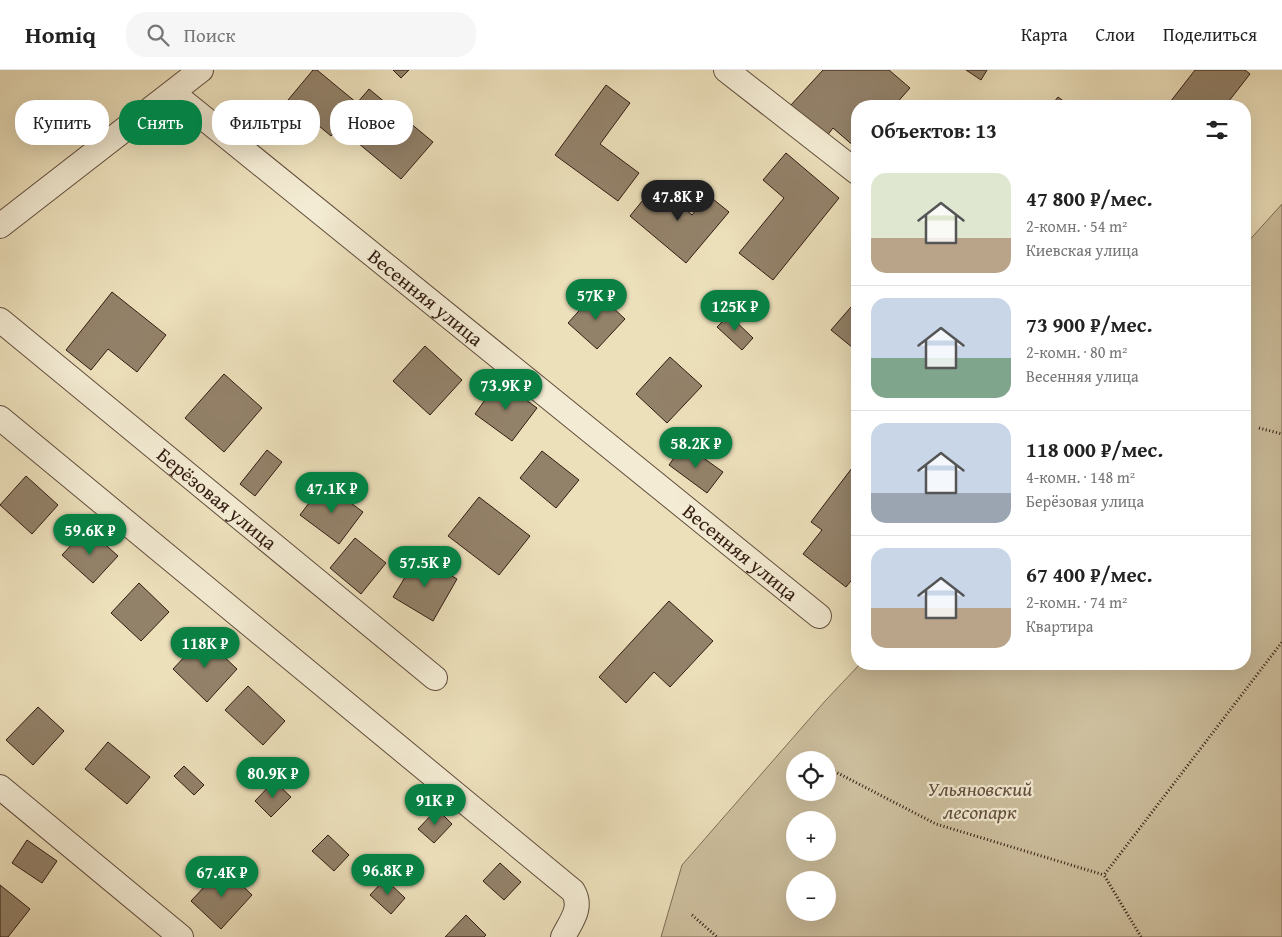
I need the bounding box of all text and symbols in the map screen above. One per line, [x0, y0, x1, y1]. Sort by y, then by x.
search box [126, 12, 476, 57]
text: Homiq [25, 17, 96, 52]
icon: search [144, 21, 172, 49]
text: Поиск [184, 21, 235, 49]
text: Карта [1021, 21, 1068, 48]
text: Слои [1096, 21, 1135, 48]
text: Поделиться [1163, 21, 1257, 48]
chip: Купить [15, 100, 109, 145]
chip: Снять [119, 100, 202, 145]
chip: Фильтры [212, 100, 320, 145]
chip: Новое [330, 100, 413, 145]
text: Объектов: 13 [871, 115, 997, 146]
icon: filters [1203, 116, 1231, 144]
pin: 47.8K ₽ [632, 180, 724, 222]
text: 47 800 ₽/мес. [1026, 183, 1152, 214]
text: 47.8K ₽ [652, 184, 704, 208]
icon: home [911, 193, 971, 253]
text: 2-комн. · 54 m² [1026, 214, 1127, 238]
text: Киевская улица [1026, 238, 1139, 262]
street label: Весенняя улица [362, 242, 490, 353]
pin: 57K ₽ [561, 278, 631, 321]
text: 57K ₽ [577, 283, 615, 307]
pin: 125K ₽ [694, 290, 776, 332]
text: 125K ₽ [712, 294, 758, 318]
text: 73 900 ₽/мес. [1026, 309, 1152, 340]
icon: home [911, 318, 971, 378]
text: 2-комн. · 80 m² [1026, 340, 1127, 364]
text: Весенняя улица [1026, 364, 1139, 388]
pin: 73.9K ₽ [460, 368, 552, 411]
text: 73.9K ₽ [480, 373, 532, 397]
pin: 58.2K ₽ [650, 426, 742, 469]
text: 58.2K ₽ [670, 431, 722, 455]
text: 118 000 ₽/мес. [1026, 434, 1163, 465]
street label: Берёзовая улица [151, 440, 284, 557]
icon: home [911, 443, 971, 503]
text: 4-комн. · 148 m² [1026, 465, 1135, 489]
pin: 47.1K ₽ [286, 472, 378, 514]
text: 47.1K ₽ [306, 476, 358, 500]
text: Берёзовая улица [1026, 489, 1144, 513]
street label: Весенняя улица [677, 496, 805, 608]
pin: 59.6K ₽ [44, 514, 136, 556]
text: 59.6K ₽ [64, 518, 116, 542]
pin: 57.5K ₽ [379, 546, 471, 588]
text: 57.5K ₽ [399, 550, 451, 574]
text: 67 400 ₽/мес. [1026, 559, 1152, 590]
icon: home [911, 568, 971, 628]
text: 2-комн. · 74 m² [1026, 590, 1127, 614]
text: Квартира [1026, 614, 1093, 638]
pin: 118K ₽ [164, 626, 246, 669]
text: 118K ₽ [182, 631, 228, 655]
map controls [786, 751, 836, 921]
button: locate [786, 751, 836, 801]
pin: 80.9K ₽ [227, 756, 319, 799]
text: 80.9K ₽ [247, 761, 299, 785]
park label: Ульяновский лесопарк [928, 774, 1033, 826]
pin: 91K ₽ [400, 784, 470, 826]
text: 91K ₽ [416, 788, 454, 812]
button: + [786, 811, 836, 861]
pin: 96.8K ₽ [342, 854, 434, 896]
pin: 67.4K ₽ [176, 856, 268, 898]
text: 96.8K ₽ [362, 858, 414, 882]
text: 67.4K ₽ [196, 860, 248, 884]
button: − [786, 871, 836, 921]

